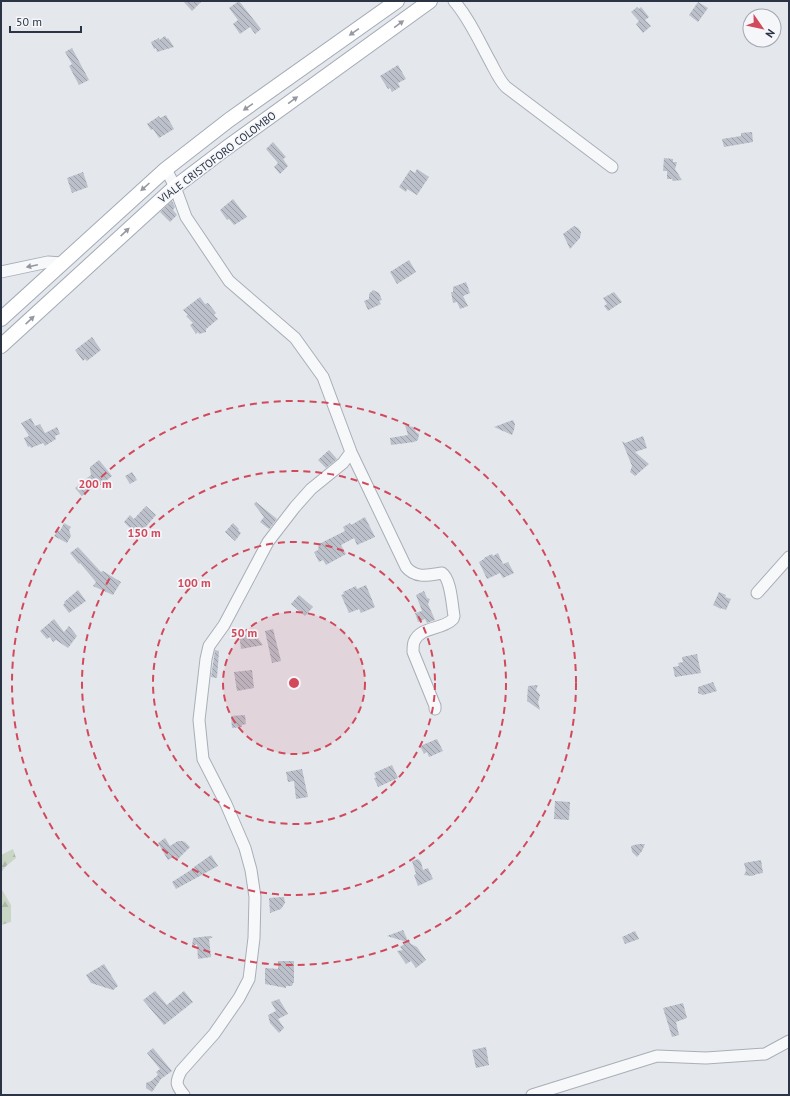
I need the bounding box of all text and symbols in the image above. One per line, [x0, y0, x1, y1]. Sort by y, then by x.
scale bar [10, 8, 81, 34]
north arrow [742, 8, 782, 48]
text: 50 m [16, 14, 42, 29]
one-way arrow [393, 20, 404, 28]
text: N [762, 27, 778, 41]
one-way arrow [349, 28, 359, 36]
one-way arrow [288, 96, 298, 104]
one-way arrow [243, 103, 253, 111]
street label: VIALE CRISTOFORO COLOMBO [155, 108, 279, 206]
one-way arrow [140, 182, 151, 191]
one-way arrow [120, 227, 130, 237]
one-way arrow [25, 263, 38, 269]
one-way arrow [25, 315, 35, 325]
text: 200 m [78, 476, 112, 491]
text: 150 m [127, 525, 161, 540]
text: 100 m [177, 575, 211, 590]
text: 50 m [231, 625, 257, 640]
centre of rings [287, 676, 301, 690]

